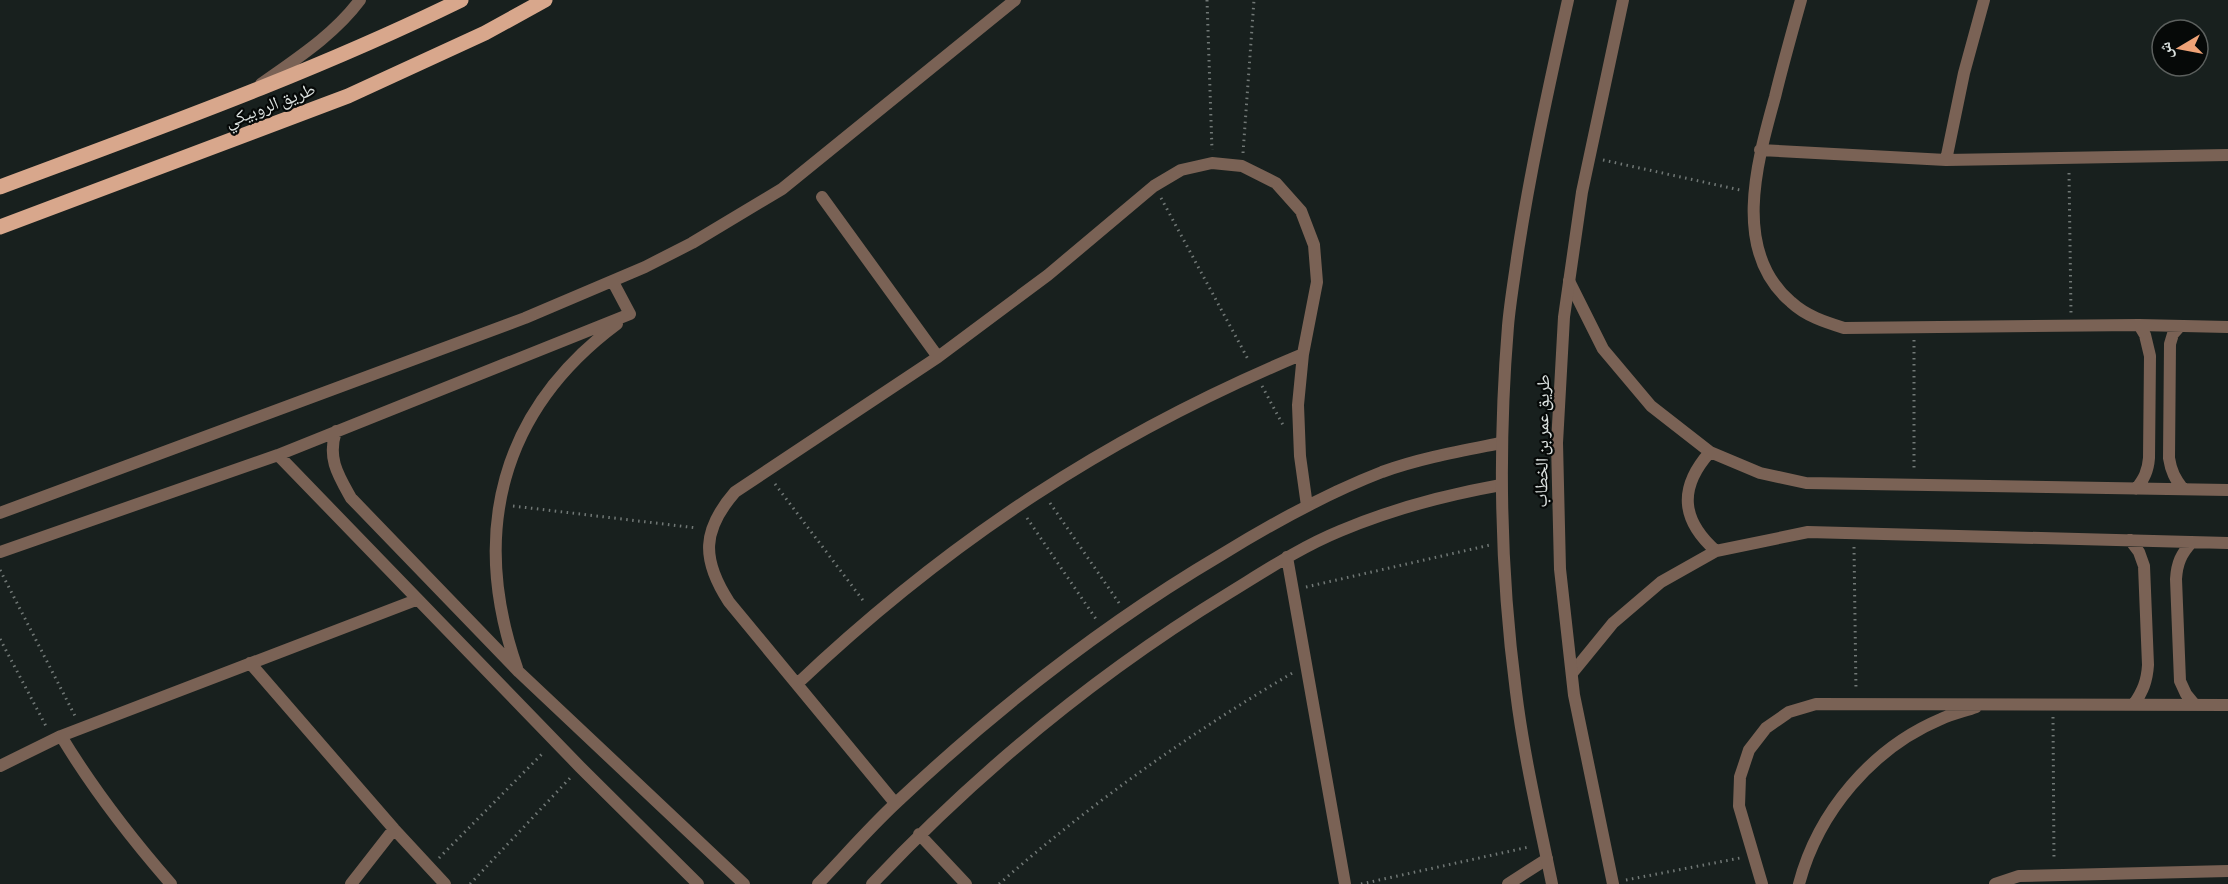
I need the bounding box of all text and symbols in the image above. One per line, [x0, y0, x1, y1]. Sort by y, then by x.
north arrow [2150, 18, 2210, 78]
text: ش [2155, 40, 2177, 61]
street label: طريق الروبيكي [222, 78, 320, 136]
street label: طريق عمر بن الخطاب [1530, 374, 1554, 508]

